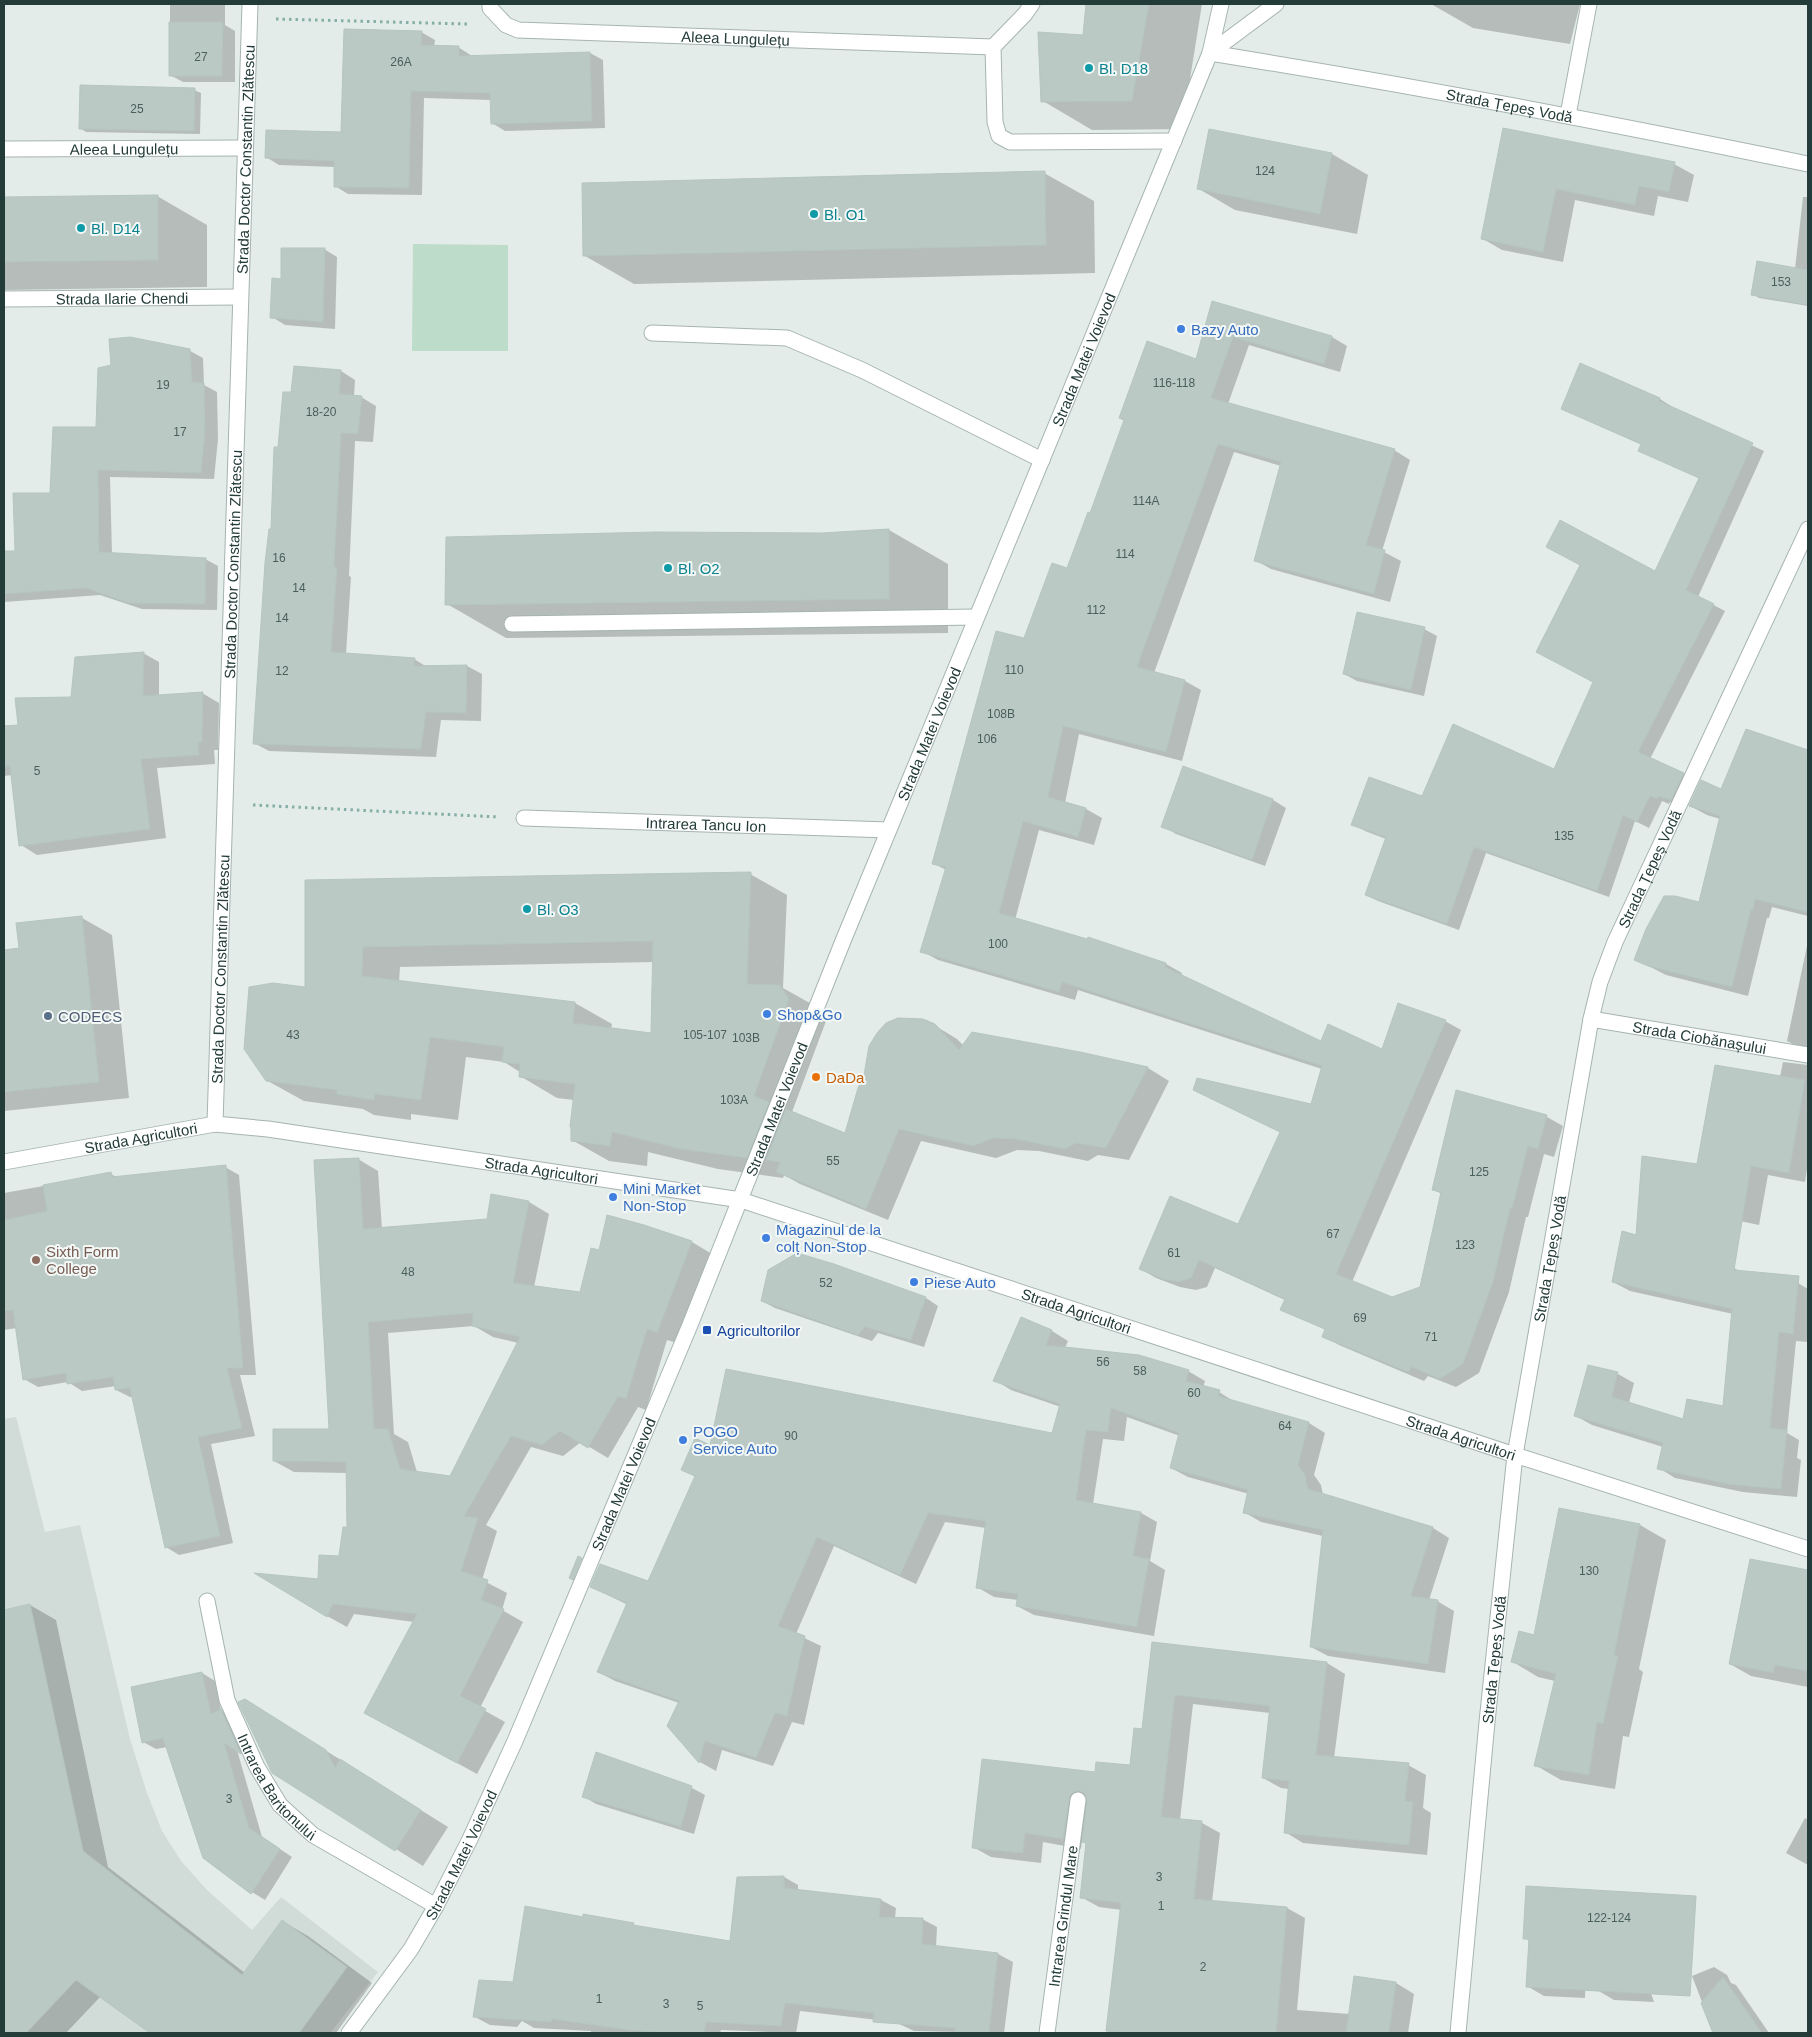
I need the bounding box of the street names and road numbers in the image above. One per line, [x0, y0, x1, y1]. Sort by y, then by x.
street label: Aleea Lungulețu [681, 27, 790, 48]
street label: Strada Doctor Constantin Zlătescu [233, 45, 257, 274]
street label: Strada Țepeș Vodă [1445, 85, 1575, 125]
street label: Aleea Lungulețu [70, 140, 178, 157]
street label: Strada Ilarie Chendi [56, 289, 188, 307]
street label: Strada Matei Voievod [1048, 290, 1118, 429]
street label: Strada Doctor Constantin Zlătescu [220, 449, 245, 679]
street label: Strada Matei Voievod [894, 665, 964, 803]
street label: Strada Țepeș Vodă [1614, 806, 1684, 931]
street label: Intrarea Tancu Ion [645, 814, 766, 834]
street label: Strada Doctor Constantin Zlătescu [208, 854, 232, 1084]
street label: Strada Ciobănașului [1631, 1018, 1768, 1056]
street label: Strada Matei Voievod [742, 1040, 810, 1178]
street label: Strada Agricultori [83, 1119, 199, 1156]
street label: Strada Agricultori [484, 1153, 599, 1187]
street label: Strada Țepeș Vodă [1530, 1193, 1569, 1324]
street label: Strada Agricultori [1019, 1285, 1133, 1336]
street label: Strada Agricultori [1404, 1411, 1518, 1463]
street label: Strada Matei Voievod [588, 1415, 659, 1553]
street label: Strada Țepeș Vodă [1478, 1594, 1509, 1724]
street label: Intrarea Baritonului [235, 1731, 319, 1843]
street label: Strada Matei Voievod [421, 1787, 500, 1923]
street label: Intrarea Grindul Mare [1045, 1844, 1080, 1988]

